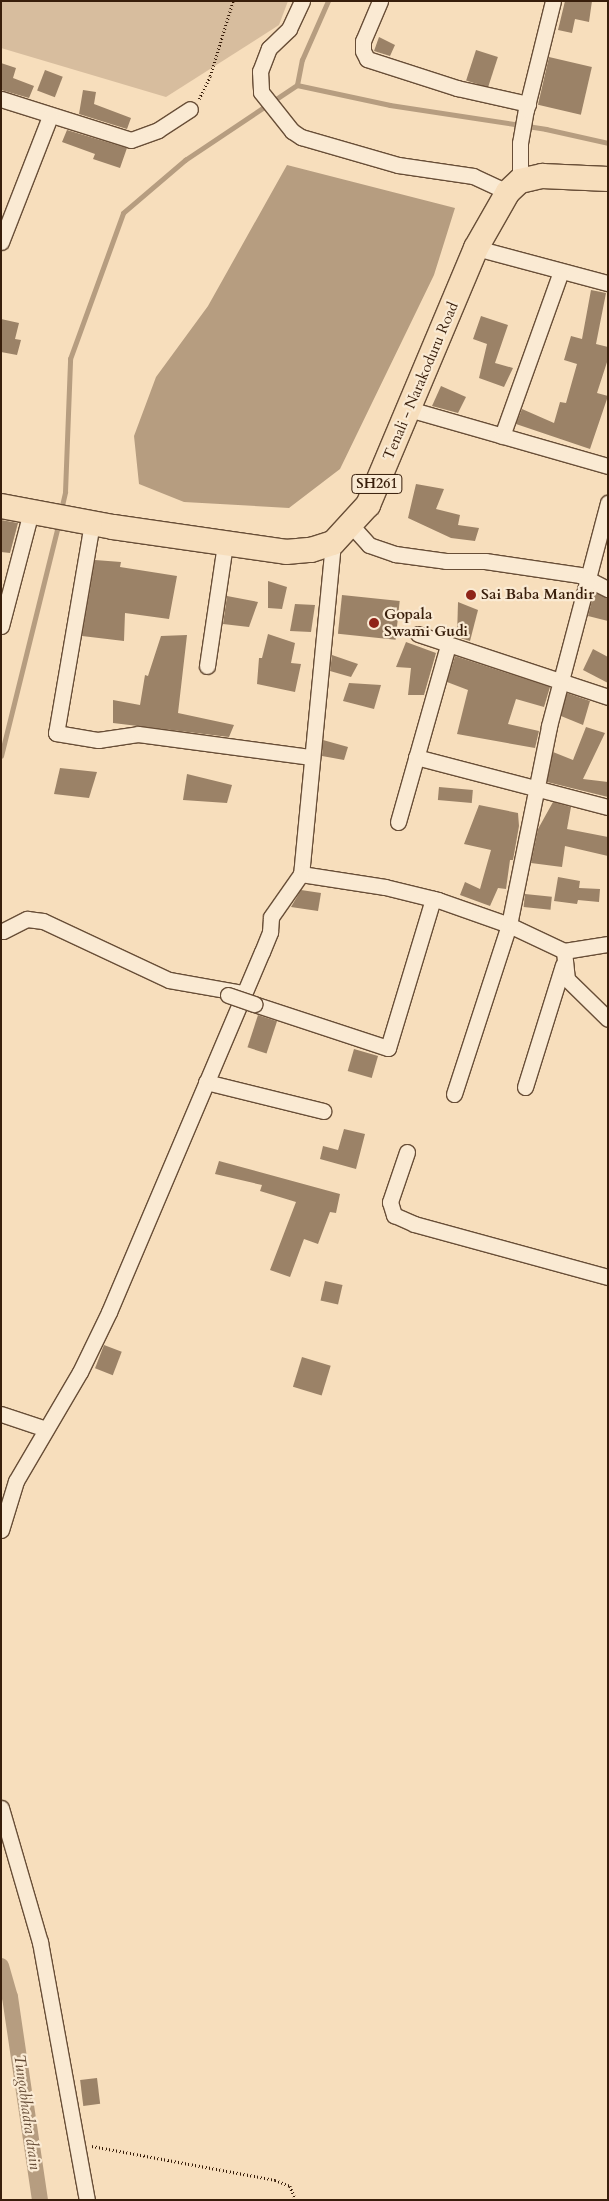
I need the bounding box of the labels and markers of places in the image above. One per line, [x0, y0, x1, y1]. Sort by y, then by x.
place label: Sai Baba Mandir [481, 586, 594, 604]
marker: Sai Baba Mandir [465, 589, 477, 601]
place label: Gopala Swami Gudi [384, 605, 468, 640]
marker: Gopala Swami Gudi [368, 617, 380, 629]

